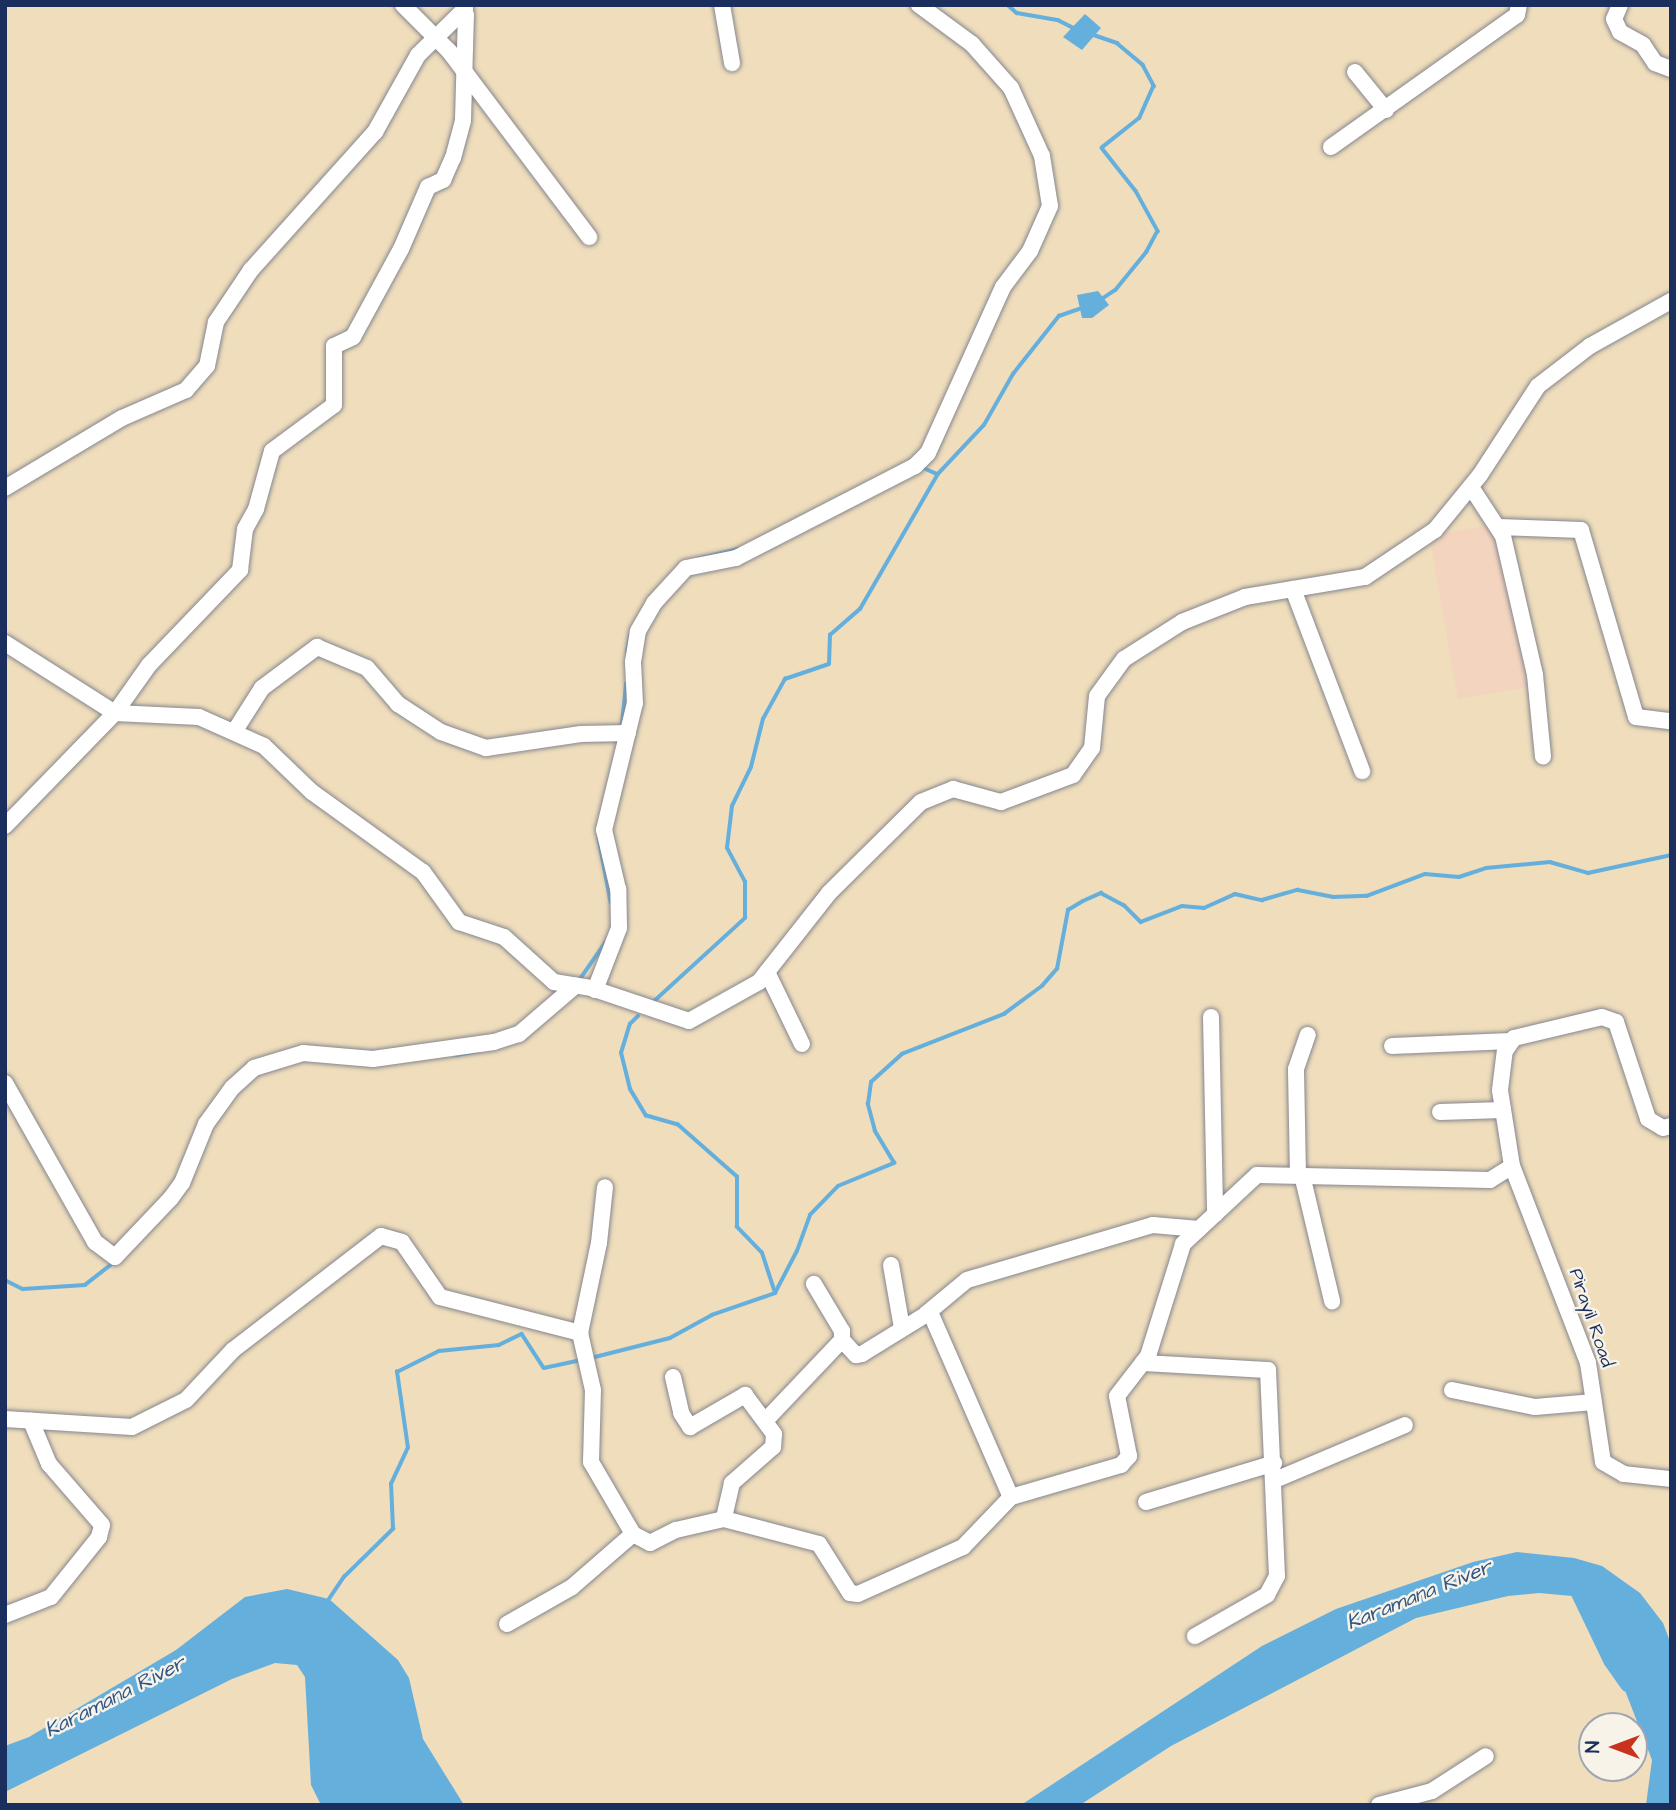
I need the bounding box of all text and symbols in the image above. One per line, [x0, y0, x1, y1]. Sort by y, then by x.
street label: Pirayil Road [1564, 1266, 1618, 1370]
water label: Karamana River [1343, 1554, 1495, 1636]
water label: Karamana River [41, 1651, 189, 1743]
north arrow [1578, 1712, 1648, 1782]
text: N [1580, 1741, 1607, 1753]

